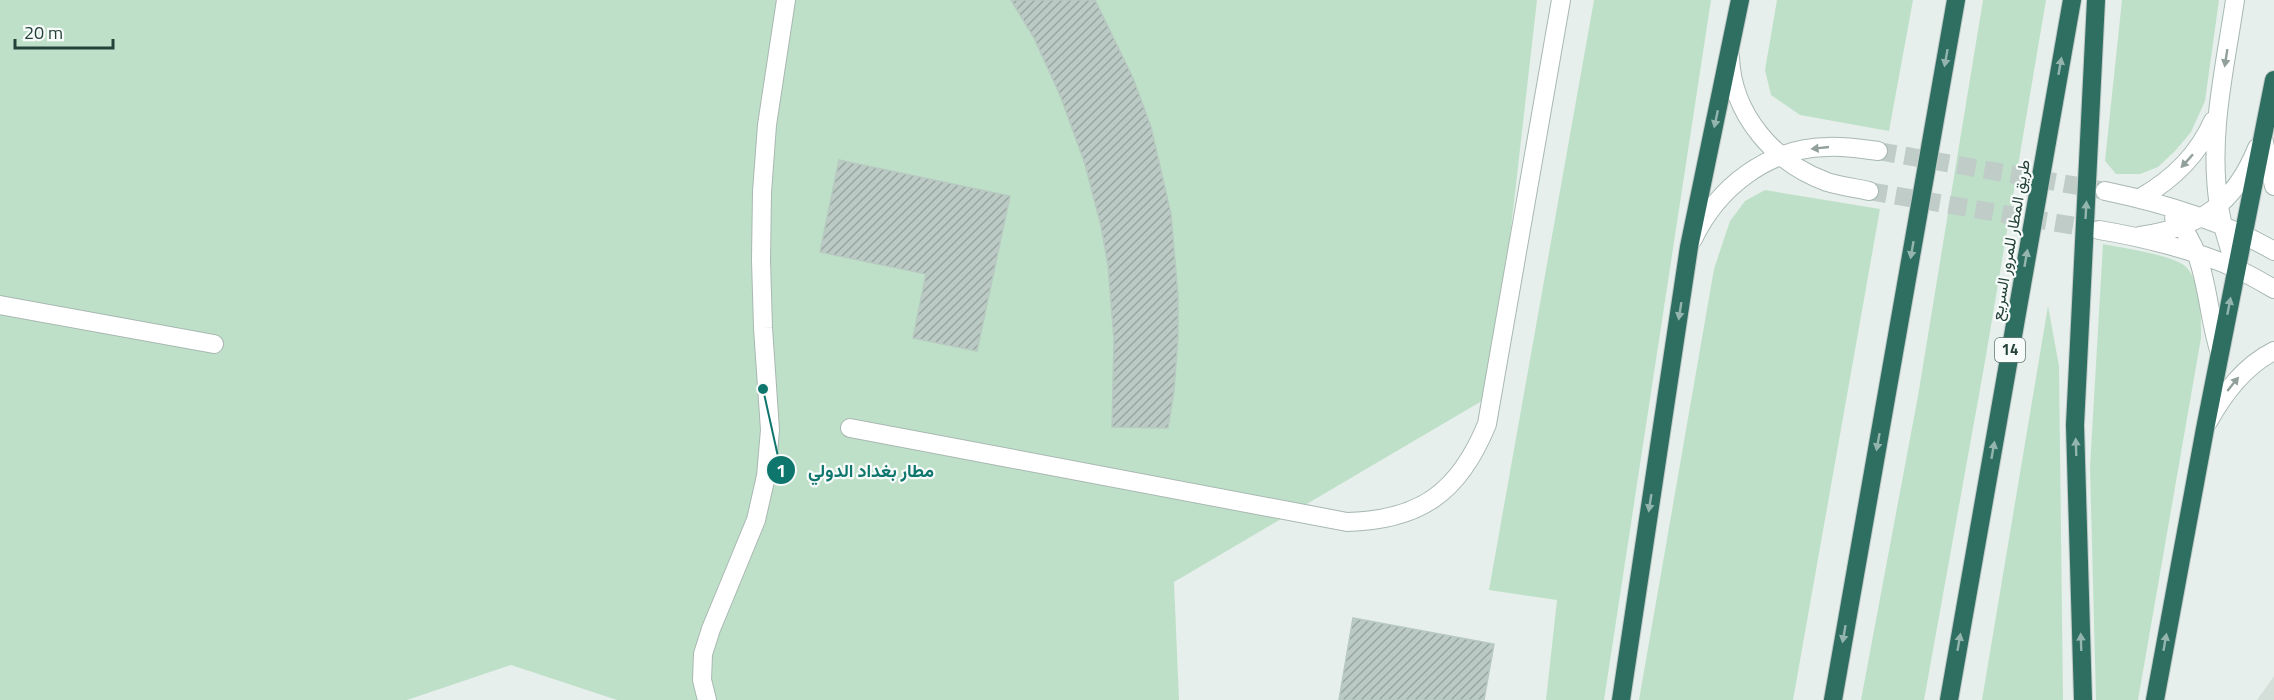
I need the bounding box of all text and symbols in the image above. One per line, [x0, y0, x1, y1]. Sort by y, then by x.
scale bar [15, 12, 112, 50]
text: 20 m [24, 19, 63, 46]
one-way arrow [1941, 48, 1950, 67]
one-way arrow [2222, 48, 2231, 67]
one-way arrow [2056, 57, 2065, 76]
one-way arrow [1711, 110, 1721, 128]
one-way arrow [1811, 143, 1830, 153]
one-way arrow [2181, 153, 2194, 168]
street label: طريق المطار للمرور السريع [1984, 158, 2036, 322]
one-way arrow [2081, 200, 2090, 219]
one-way arrow [1907, 240, 1916, 259]
one-way arrow [2022, 249, 2031, 268]
one-way arrow [2225, 297, 2234, 316]
one-way arrow [1675, 301, 1684, 320]
road number: 14 [1995, 338, 2025, 362]
one-way arrow [2226, 377, 2239, 392]
one-way arrow [1873, 432, 1882, 451]
one-way arrow [2071, 437, 2080, 456]
one-way arrow [1988, 441, 1997, 460]
callout: مطار بغداد الدولي [766, 452, 946, 488]
text: 1 [776, 457, 786, 484]
text: مطار بغداد الدولي [808, 457, 934, 486]
one-way arrow [1646, 494, 1655, 513]
one-way arrow [1840, 624, 1849, 643]
one-way arrow [2077, 632, 2086, 651]
one-way arrow [1955, 633, 1964, 652]
one-way arrow [2161, 633, 2170, 652]

